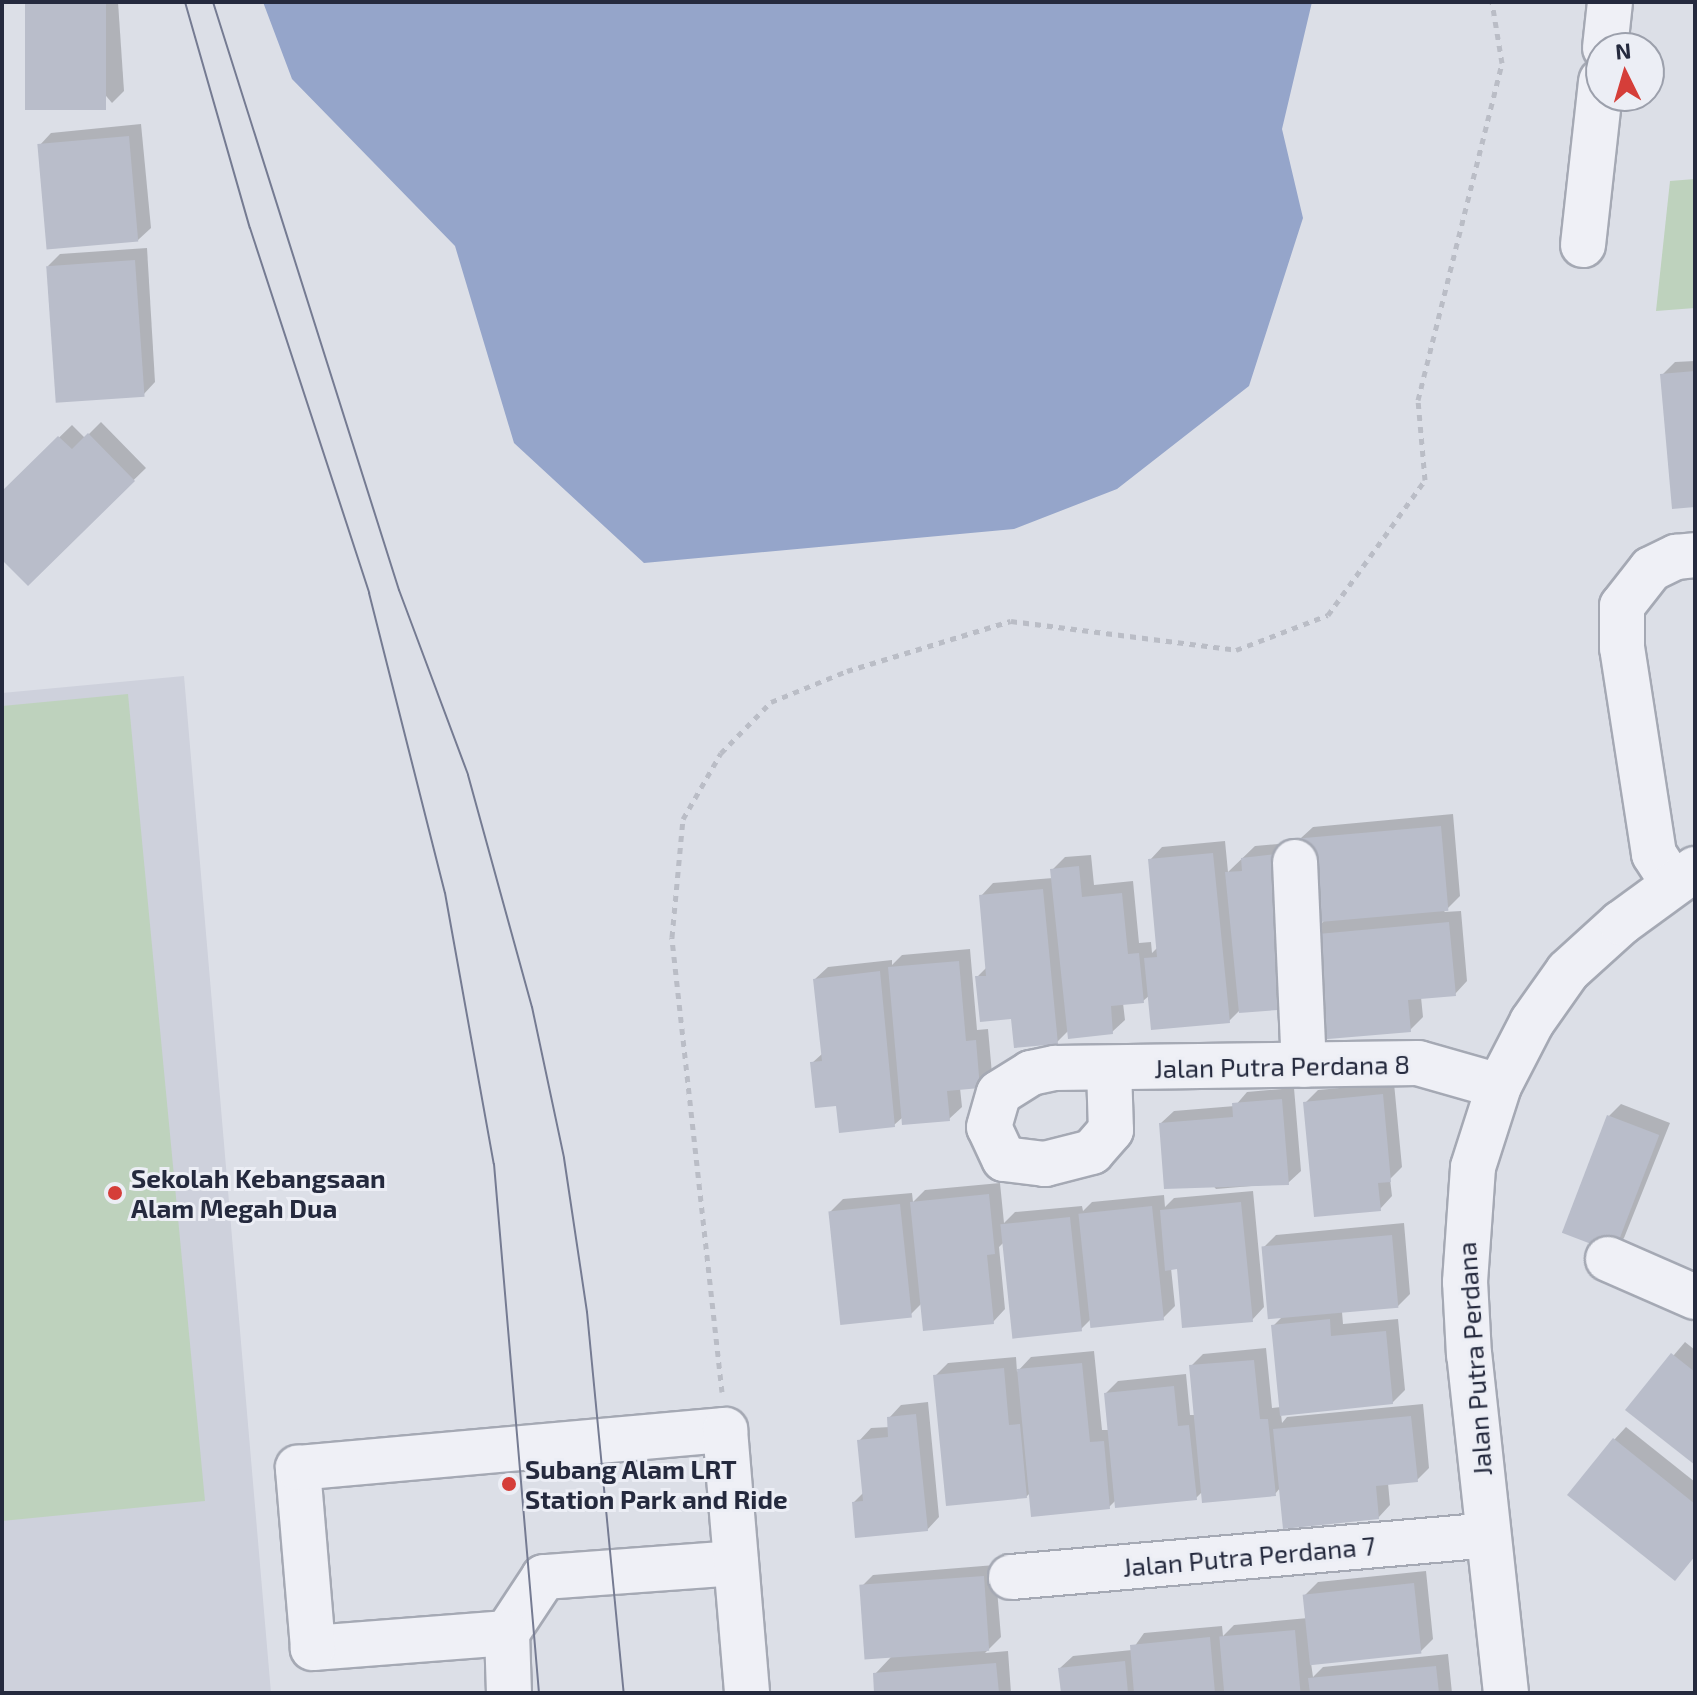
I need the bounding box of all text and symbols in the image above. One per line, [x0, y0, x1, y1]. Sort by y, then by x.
north arrow [1585, 32, 1665, 112]
text: N [1614, 36, 1632, 64]
street label: Jalan Putra Perdana 8 [1154, 1048, 1410, 1084]
place label: Sekolah Kebangsaan Alam Megah Dua [131, 1162, 386, 1224]
marker: Sekolah Kebangsaan Alam Megah Dua [106, 1184, 124, 1202]
street label: Jalan Putra Perdana [1450, 1241, 1498, 1477]
place label: Subang Alam LRT Station Park and Ride [525, 1453, 788, 1514]
marker: Subang Alam LRT Station Park and Ride [500, 1475, 518, 1493]
street label: Jalan Putra Perdana 7 [1121, 1529, 1377, 1583]

